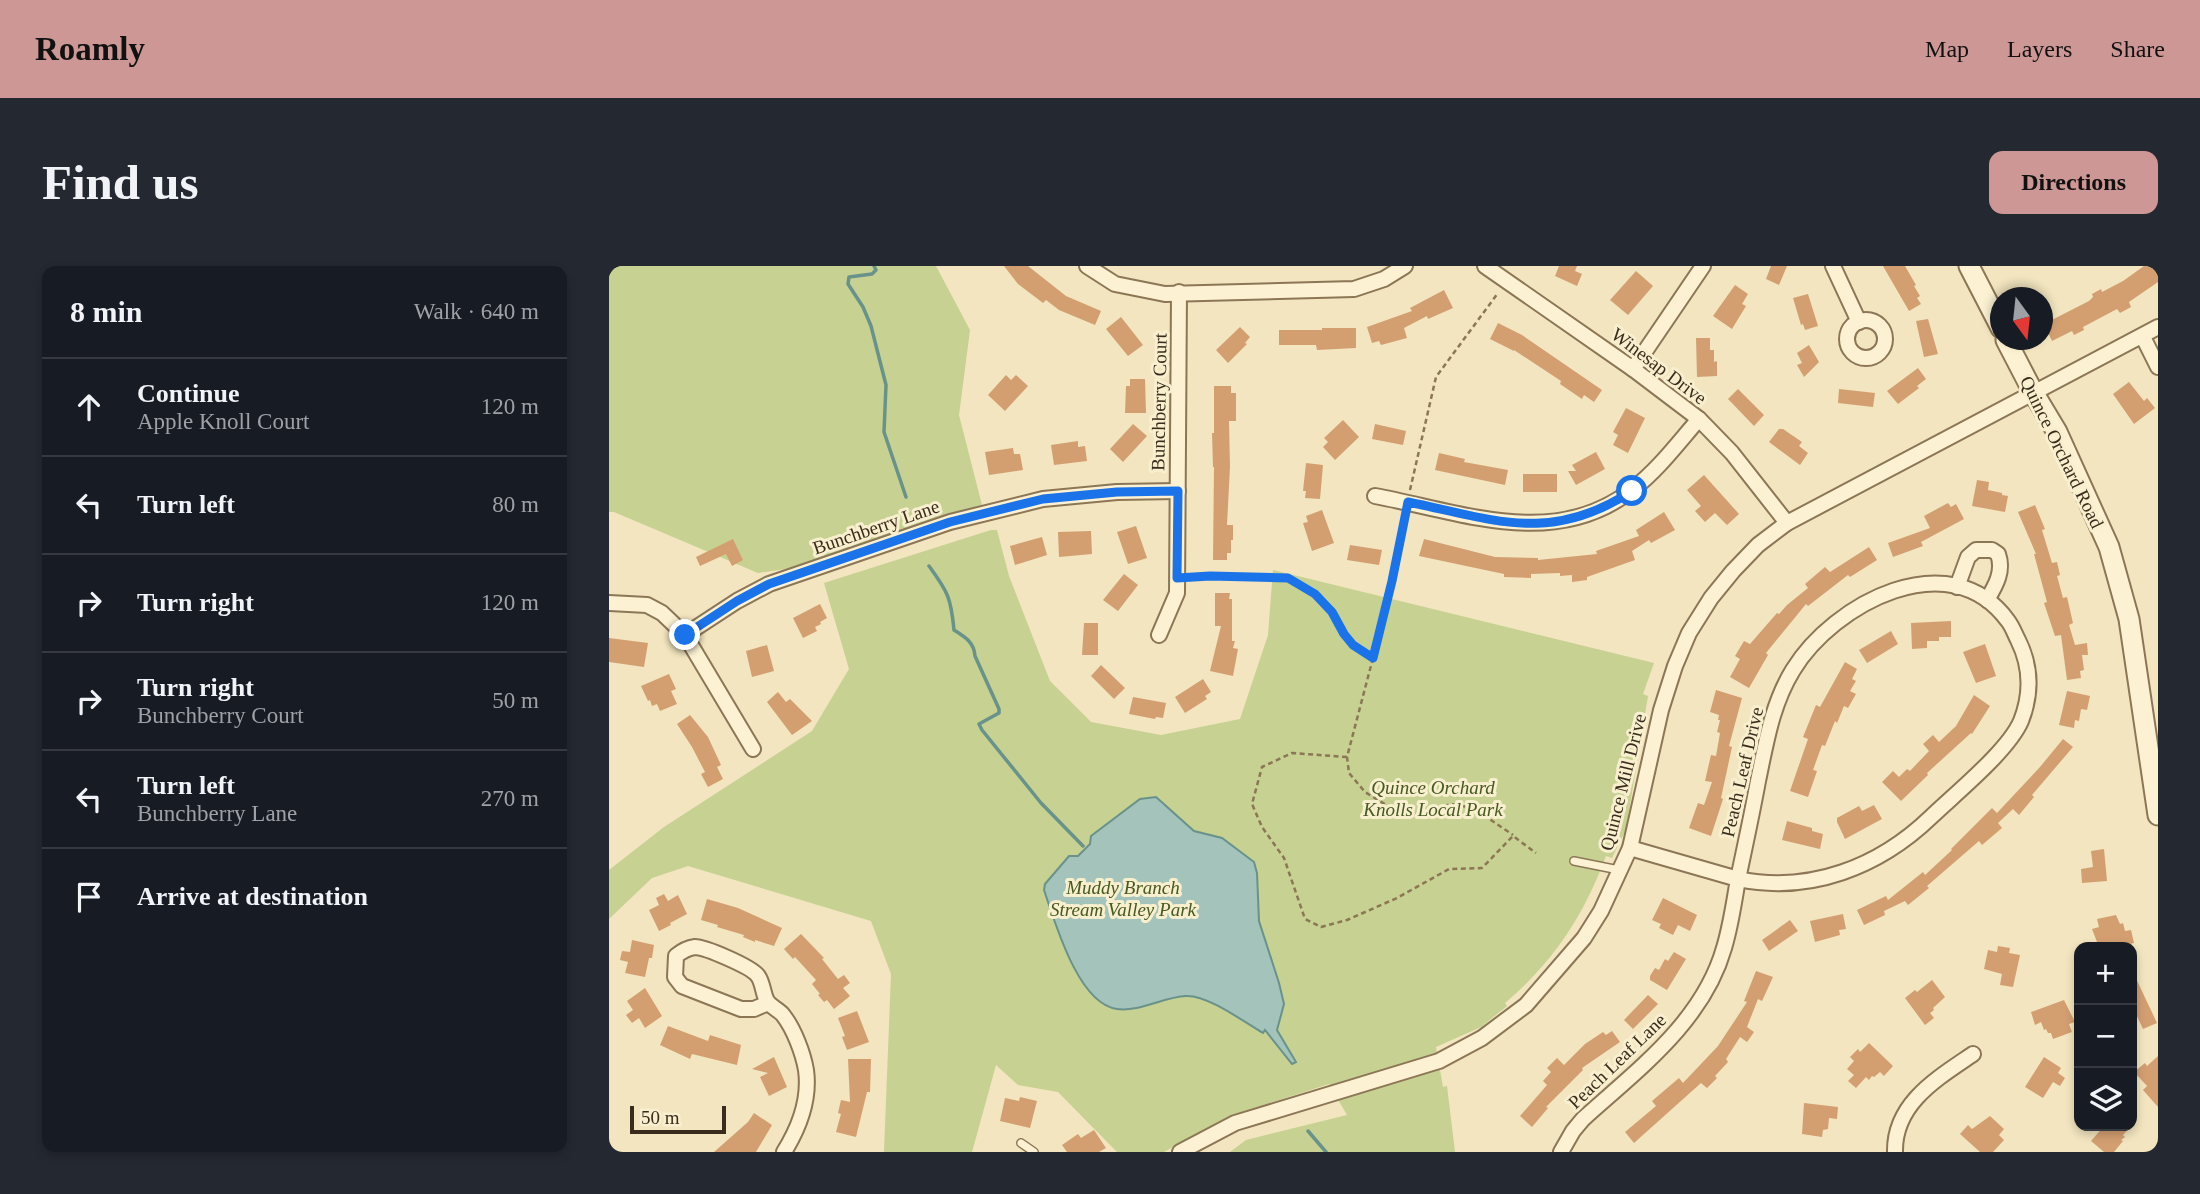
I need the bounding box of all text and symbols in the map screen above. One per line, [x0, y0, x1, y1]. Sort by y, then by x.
text: Roamly [35, 31, 145, 67]
text: Map [1925, 36, 1969, 62]
text: Layers [2007, 36, 2072, 62]
text: Share [2110, 36, 2165, 62]
button: Directions [1989, 151, 2158, 214]
text: Find us [42, 155, 199, 210]
north arrow [1990, 287, 2053, 350]
text: 8 min [70, 295, 143, 328]
text: Walk · 640 m [414, 299, 539, 324]
street label: Winesap Drive [1607, 323, 1711, 409]
street label: Bunchberry Court [1147, 332, 1171, 471]
street label: Quince Orchard Road [2016, 372, 2108, 532]
text: Continue [137, 379, 240, 408]
icon: ahead [70, 388, 108, 426]
text: 120 m [481, 394, 539, 419]
text: Apple Knoll Court [137, 409, 310, 434]
route start [1616, 475, 1647, 506]
icon: left [70, 486, 108, 524]
text: Turn left [137, 490, 235, 519]
text: 80 m [492, 492, 539, 517]
street label: Bunchberry Lane [810, 496, 942, 558]
icon: right [70, 584, 108, 622]
text: Turn right [137, 588, 254, 617]
text: 120 m [481, 590, 539, 615]
route end [669, 619, 700, 650]
text: Turn right [137, 673, 254, 702]
icon: right [70, 682, 108, 720]
text: 50 m [492, 688, 539, 713]
text: Bunchberry Court [137, 703, 304, 728]
street label: Peach Leaf Drive [1717, 705, 1767, 839]
street label: Quince Mill Drive [1596, 711, 1650, 853]
text: Turn left [137, 771, 235, 800]
park label: Quince Orchard Knolls Local Park [1362, 777, 1503, 820]
icon: left [70, 780, 108, 818]
text: 270 m [481, 786, 539, 811]
text: Bunchberry Lane [137, 801, 297, 826]
park label: Muddy Branch Stream Valley Park [1050, 877, 1197, 920]
icon: arrive [70, 878, 108, 916]
text: Arrive at destination [137, 882, 368, 911]
map controls [2074, 942, 2137, 1131]
button: + [2074, 942, 2137, 1005]
button: − [2074, 1005, 2137, 1068]
street label: Peach Leaf Lane [1564, 1009, 1670, 1113]
button: layers [2074, 1068, 2137, 1131]
scale bar [630, 1103, 726, 1135]
text: 50 m [641, 1107, 680, 1128]

